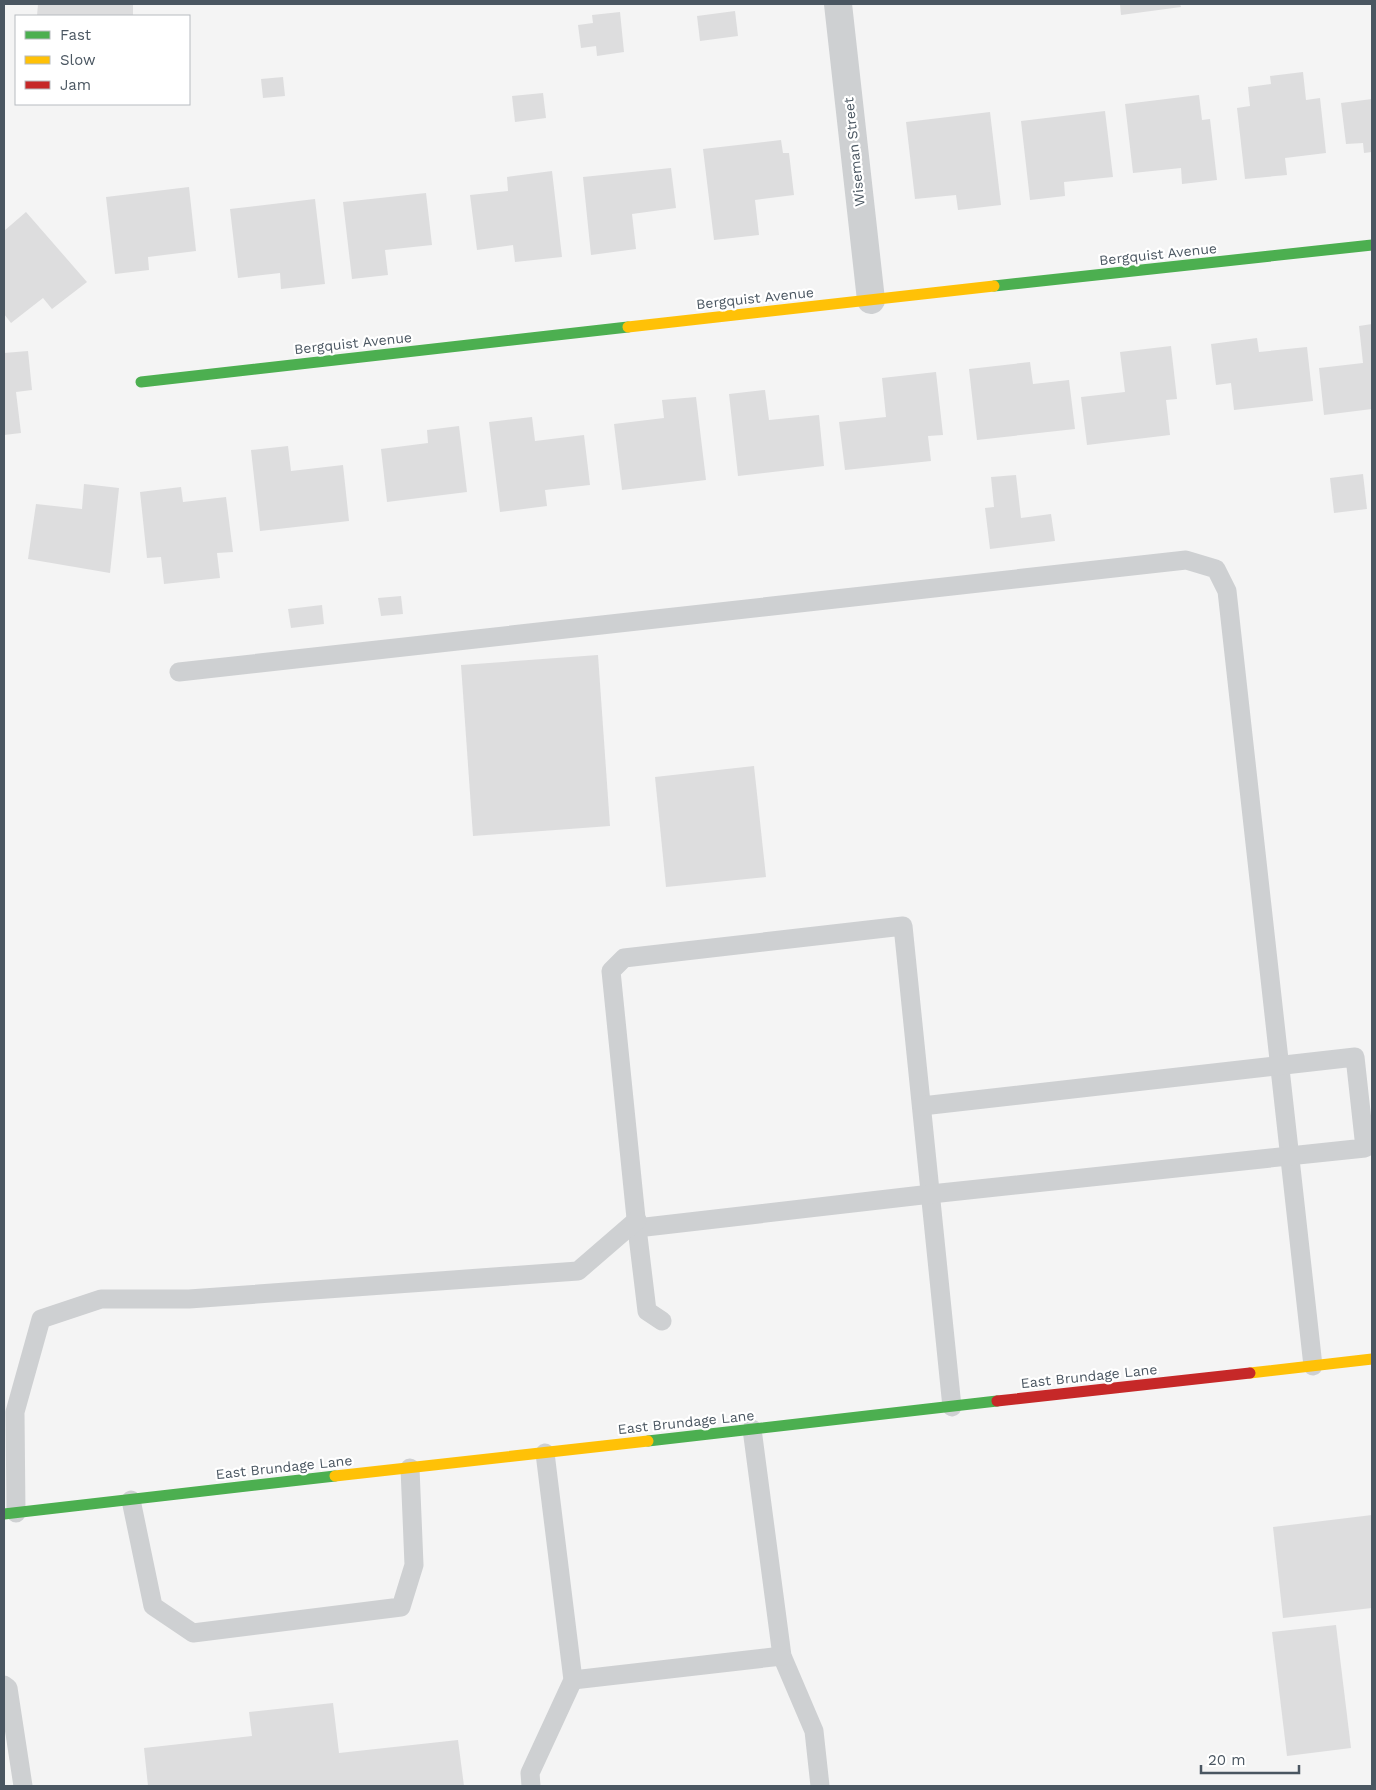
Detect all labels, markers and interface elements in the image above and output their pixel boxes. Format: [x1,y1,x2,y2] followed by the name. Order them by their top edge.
[15,15,190,105] legend
[60,26,92,44] text: Fast
[60,51,96,69] text: Slow
[60,76,91,94] text: Jam
[840,97,868,207] street label: Wiseman Street
[1098,240,1218,268] street label: Bergquist Avenue
[695,284,815,312] street label: Bergquist Avenue
[293,329,413,357] street label: Bergquist Avenue
[1020,1361,1158,1391] street label: East Brundage Lane
[617,1407,755,1437] street label: East Brundage Lane
[215,1452,353,1482] street label: East Brundage Lane
[1201,1742,1298,1774] scale bar
[1208,1751,1246,1769] text: 20 m

